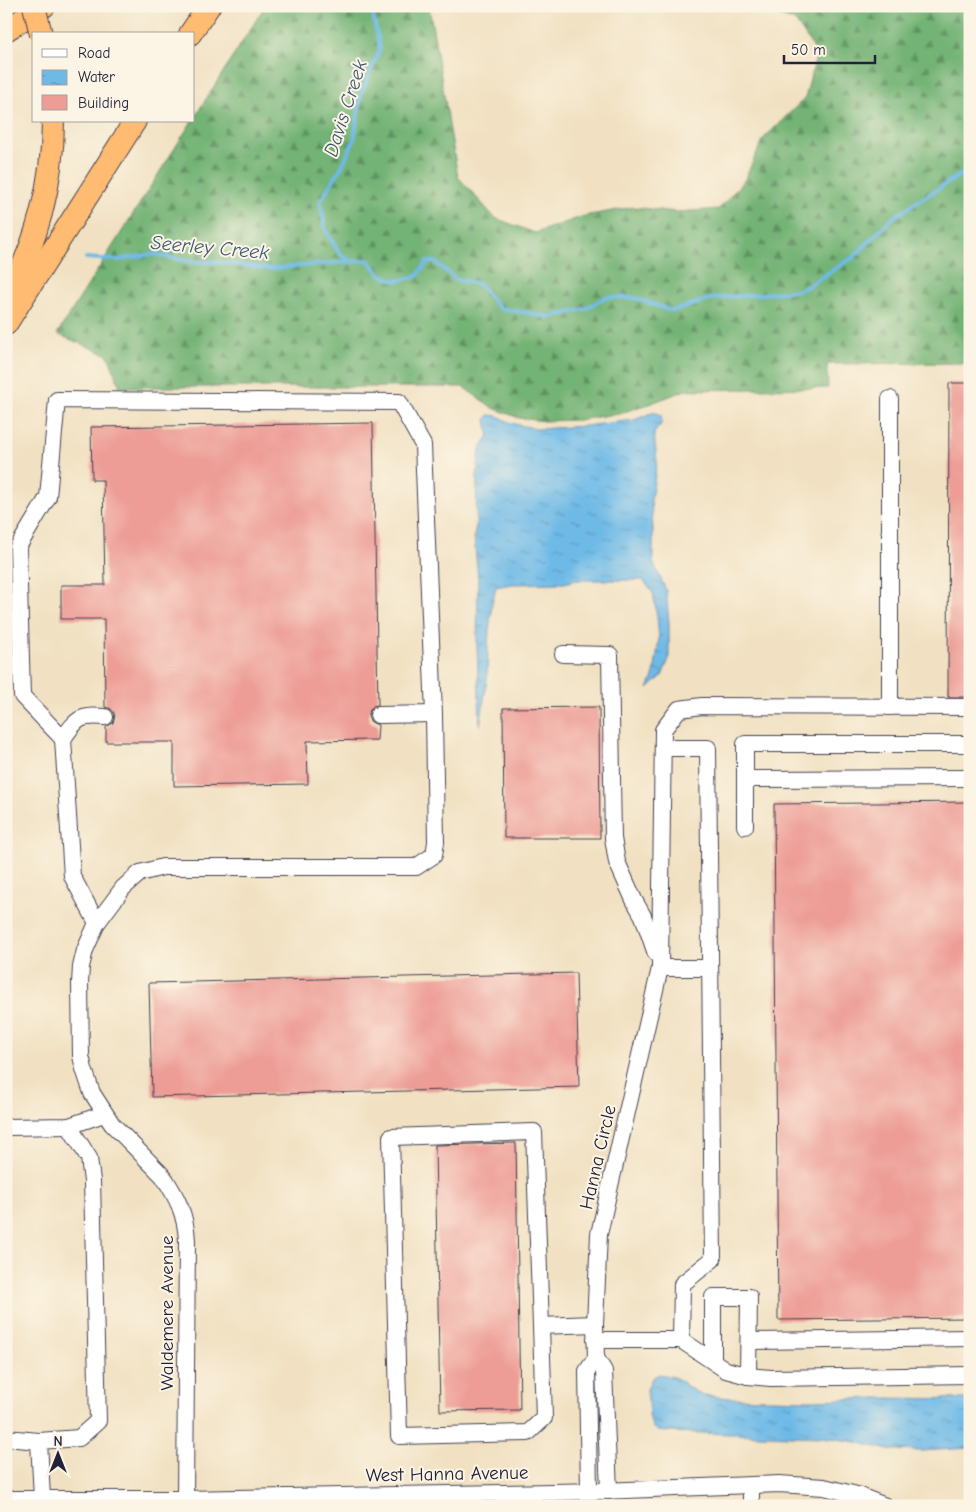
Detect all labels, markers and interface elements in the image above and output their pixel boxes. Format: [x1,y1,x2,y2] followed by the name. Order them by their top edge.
[32,32,195,122] legend
[784,32,875,64] scale bar
[791,41,826,59] text: 50 m
[78,44,110,62] text: Road
[319,57,372,159] water label: Davis Creek
[78,68,115,86] text: Water
[78,94,129,112] text: Building
[150,231,270,264] water label: Seerley Creek
[575,1103,621,1212] street label: Hanna Circle
[156,1236,178,1390] street label: Waldemere Avenue
[32,1430,82,1480] north arrow
[53,1433,63,1450] text: N
[365,1462,529,1486] street label: West Hanna Avenue

